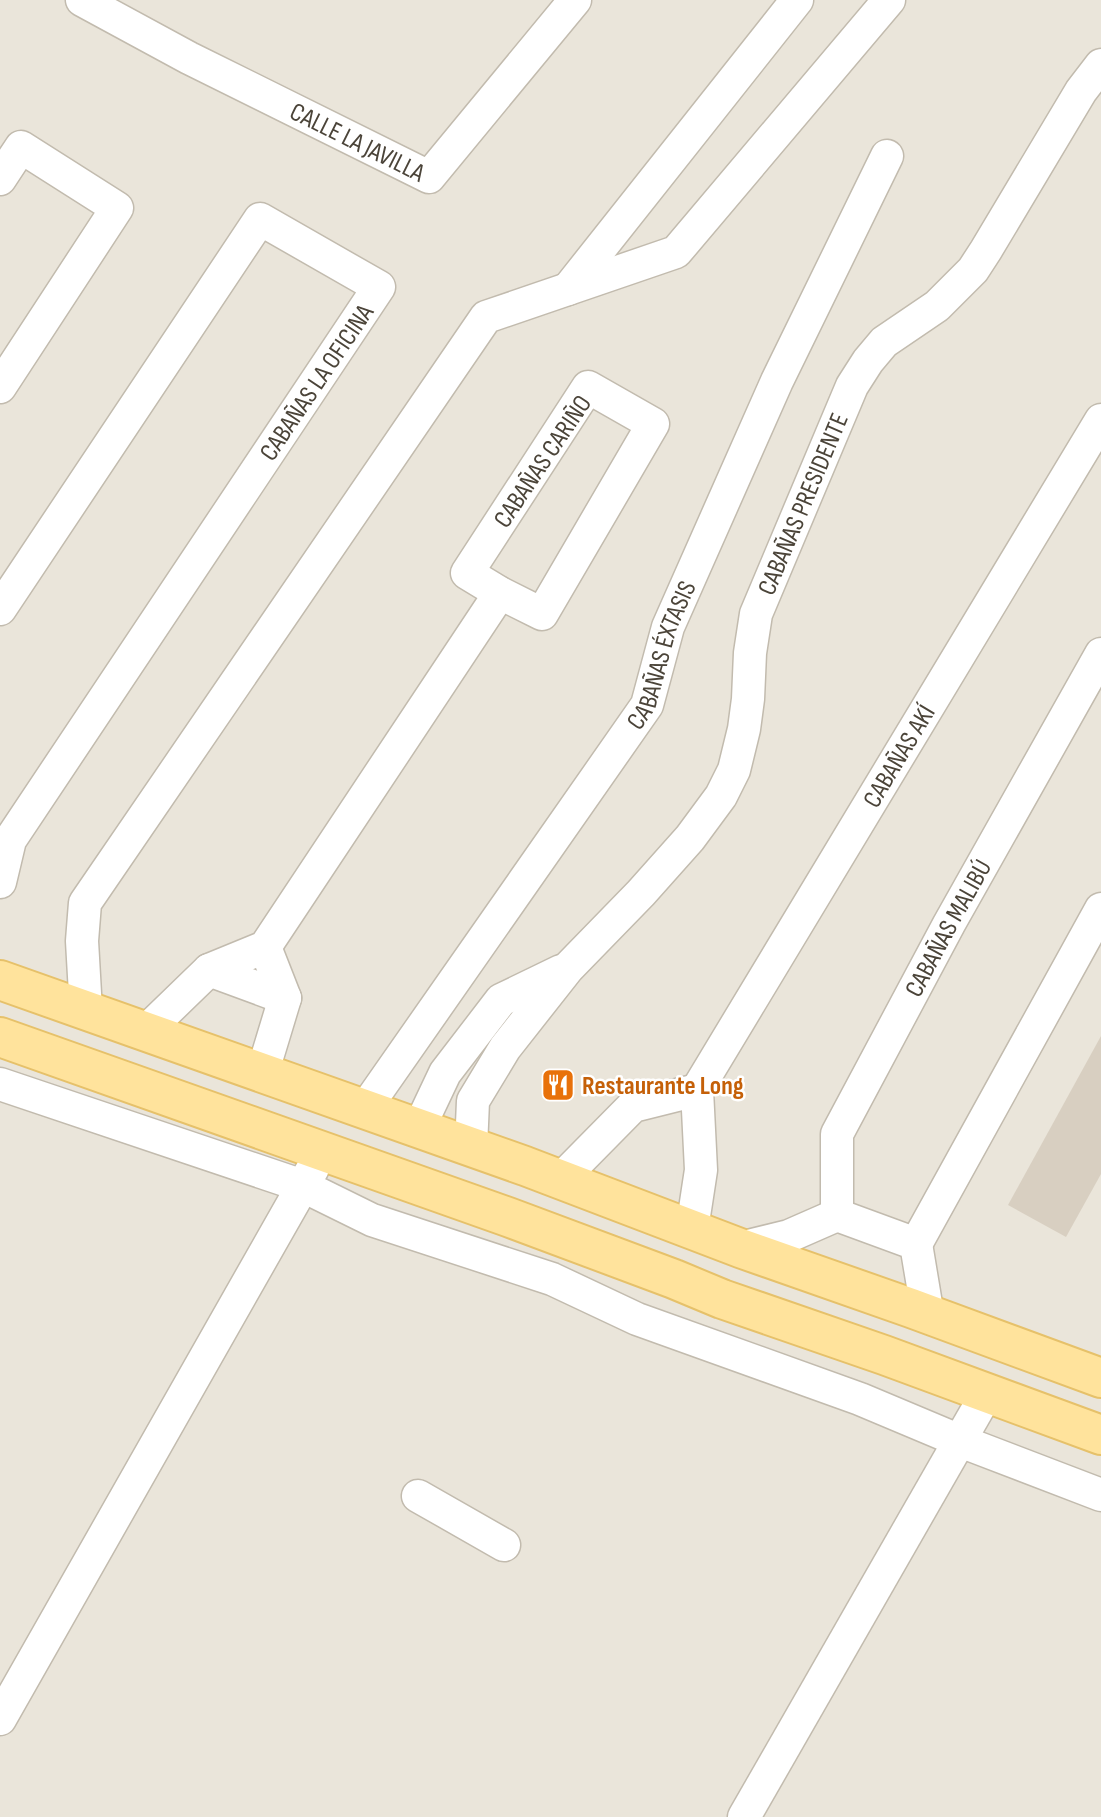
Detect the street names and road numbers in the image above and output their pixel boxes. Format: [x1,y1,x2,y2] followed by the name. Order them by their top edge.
[285,97,430,190] street label: CALLE LA JAVILLA
[254,298,381,467] street label: CABAÑAS LA OFICINA
[488,390,599,534] street label: CABAÑAS CARIÑO
[752,409,856,600] street label: CABAÑAS PRESIDENTE
[621,576,703,736] street label: CABAÑAS ÉXTASIS
[857,700,943,814] street label: CABAÑAS AKÍ
[899,854,999,1003] street label: CABAÑAS MALIBÚ

